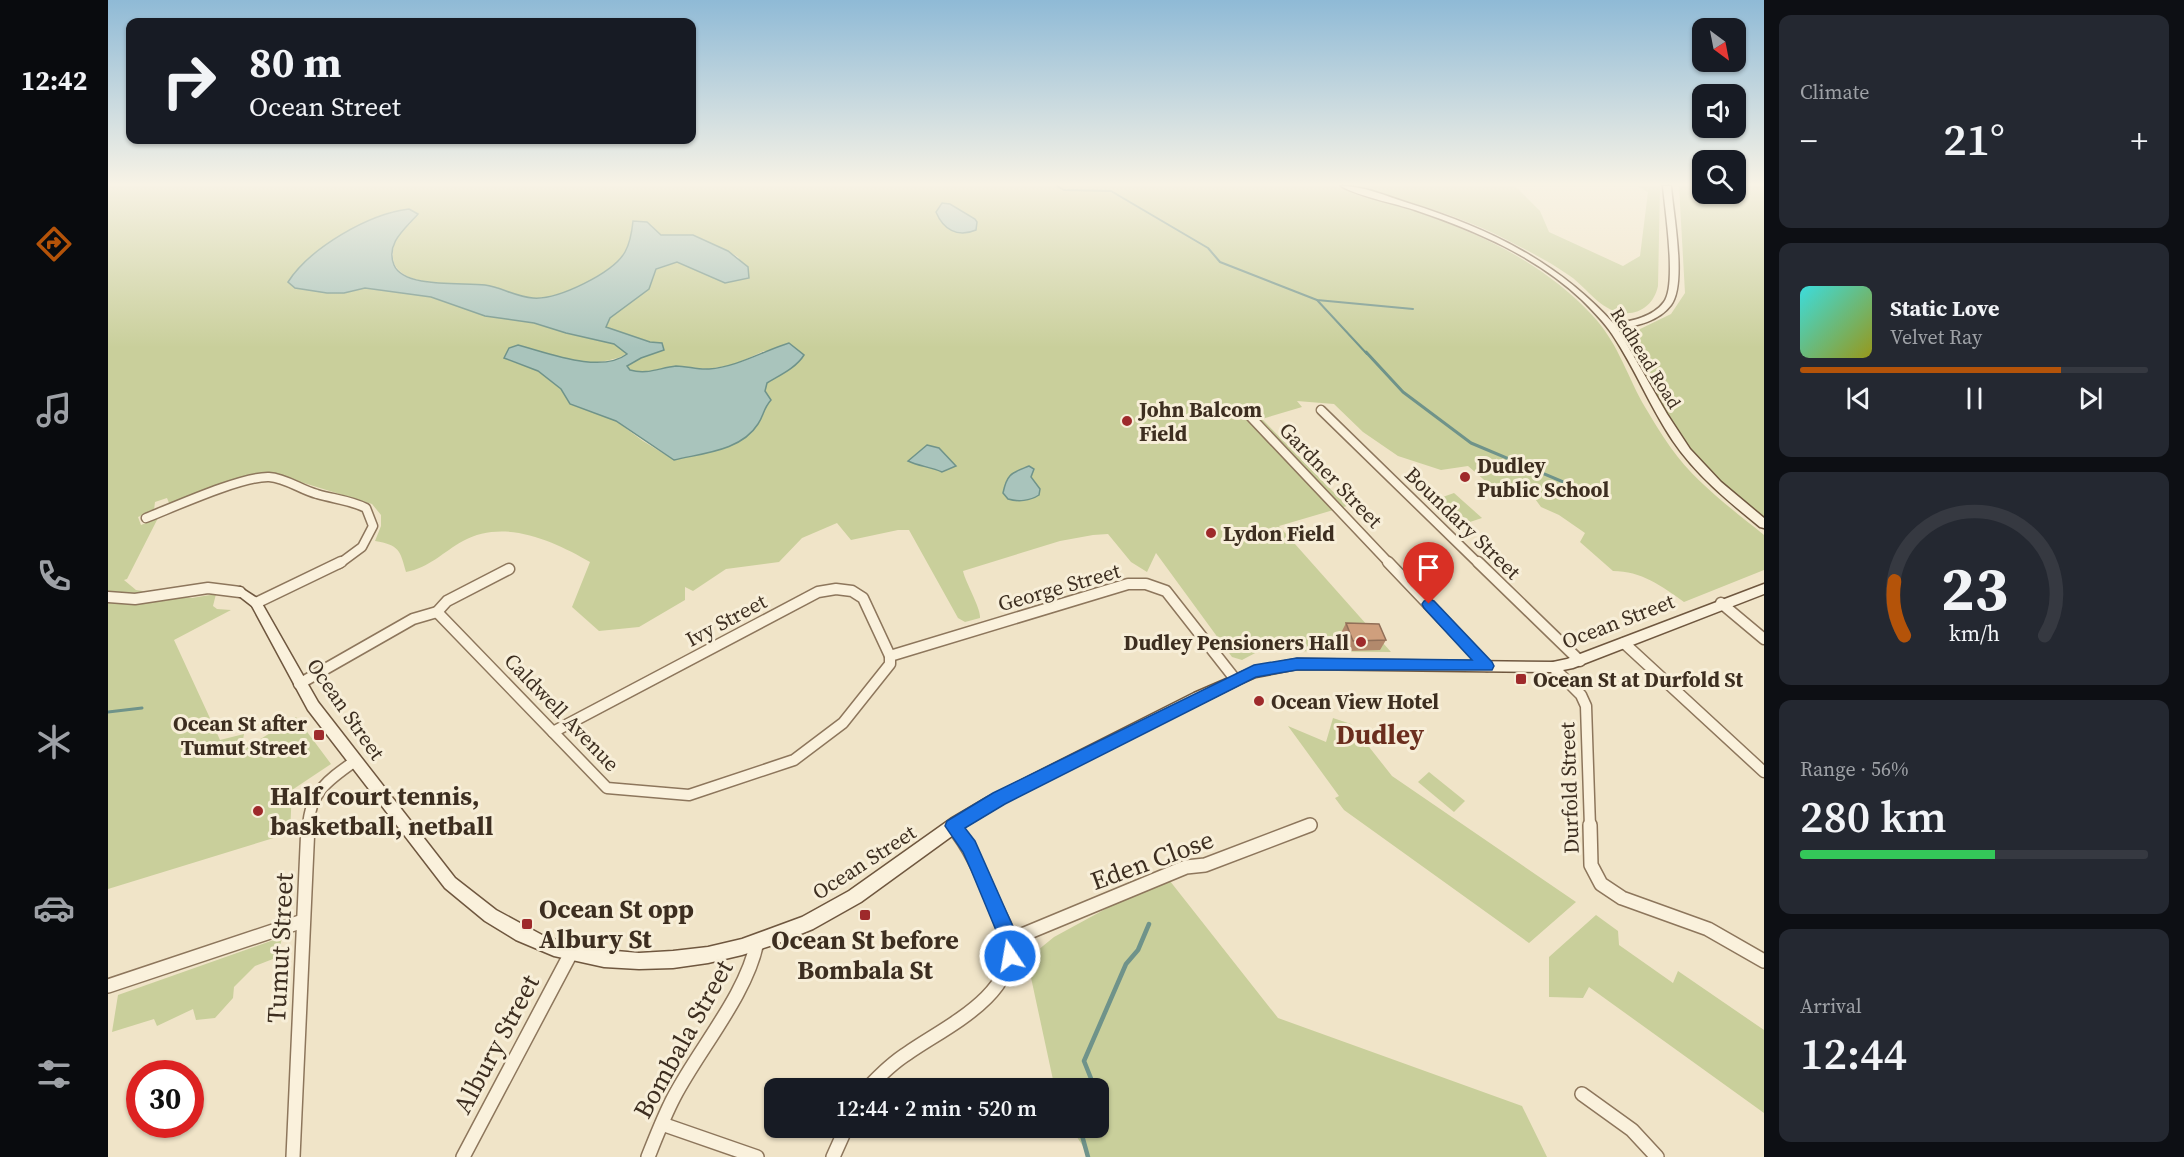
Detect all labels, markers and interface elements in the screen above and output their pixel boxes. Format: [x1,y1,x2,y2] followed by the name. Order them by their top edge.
[1692,18,1746,72] north arrow
[1692,18,1746,204] map controls
[249,33,342,91] text: 80 m
[150,42,228,120] icon: right
[21,62,87,99] text: 12:42
[1800,78,1869,106] text: Climate
[1692,84,1746,138] button: sound
[249,88,401,125] text: Ocean Street
[1943,108,2005,170] text: 21°
[1800,118,1818,163] text: −
[2131,118,2148,163] text: +
[1692,150,1746,204] button: search
[33,223,75,265] icon: directions
[1890,293,2000,323] text: Static Love
[1605,303,1687,413] street label: Redhead Road
[1890,323,1982,351] text: Velvet Ray
[1842,382,1875,415] icon: previous
[1958,382,1991,415] icon: pause
[2074,382,2107,415] icon: next
[33,389,75,431] icon: music
[1137,395,1262,448] place label: John Balcom Field
[1120,414,1134,428] marker: John Balcom Field
[1273,416,1389,534] street label: Gardner Street
[1477,451,1609,504] place label: Dudley Public School
[1399,460,1527,586] street label: Boundary Street
[1458,470,1472,484] marker: Dudley Public School
[1223,519,1335,548] place label: Lydon Field
[1204,526,1218,540] marker: Lydon Field
[1403,542,1454,604] pin
[1940,545,2008,631] text: 23
[1412,551,1445,584] icon: arrive
[33,555,75,597] icon: phone
[995,556,1124,618] street label: George Street
[1558,586,1678,656] street label: Ocean Street
[680,587,772,653] street label: Ivy Street
[1948,619,2000,648] text: km/h
[1124,628,1349,657] place label: Dudley Pensioners Hall
[1354,635,1368,649] marker: Dudley Pensioners Hall
[498,646,626,778] street label: Caldwell Avenue
[300,652,392,766] street label: Ocean Street
[1533,665,1744,694] place label: Ocean St at Durfold St
[1514,672,1528,686] marker: Ocean St at Durfold St
[1271,687,1439,716] place label: Ocean View Hotel
[1252,694,1266,708] marker: Ocean View Hotel
[173,709,307,762] place label: Ocean St after Tumut Street
[1336,716,1425,753] district label: Dudley
[33,721,75,763] icon: climate
[1552,721,1586,854] street label: Durfold Street
[312,728,326,742] marker: Ocean St after Tumut Street
[1800,755,1909,783] text: Range · 56%
[270,778,493,844] place label: Half court tennis, basketball, netball
[1800,785,1947,847] text: 280 km
[251,804,265,818] marker: Half court tennis, basketball, netball
[807,818,922,906] street label: Ocean Street
[1085,821,1219,899] street label: Eden Close
[258,871,302,1024] street label: Tumut Street
[33,887,75,929] icon: car
[539,891,694,957] place label: Ocean St opp Albury St
[858,908,872,922] marker: Ocean St before Bombala St
[520,917,534,931] marker: Ocean St opp Albury St
[771,922,959,988] place label: Ocean St before Bombala St
[978,924,1042,988] position arrow
[625,953,742,1125] street label: Bombala Street
[444,968,548,1120] street label: Albury Street
[1800,992,1862,1020] text: Arrival
[1800,1022,1907,1084] text: 12:44
[33,1053,75,1095] icon: filters
[126,1060,204,1138] speed limit sign: 30
[836,1093,1037,1123] text: 12:44 · 2 min · 520 m

